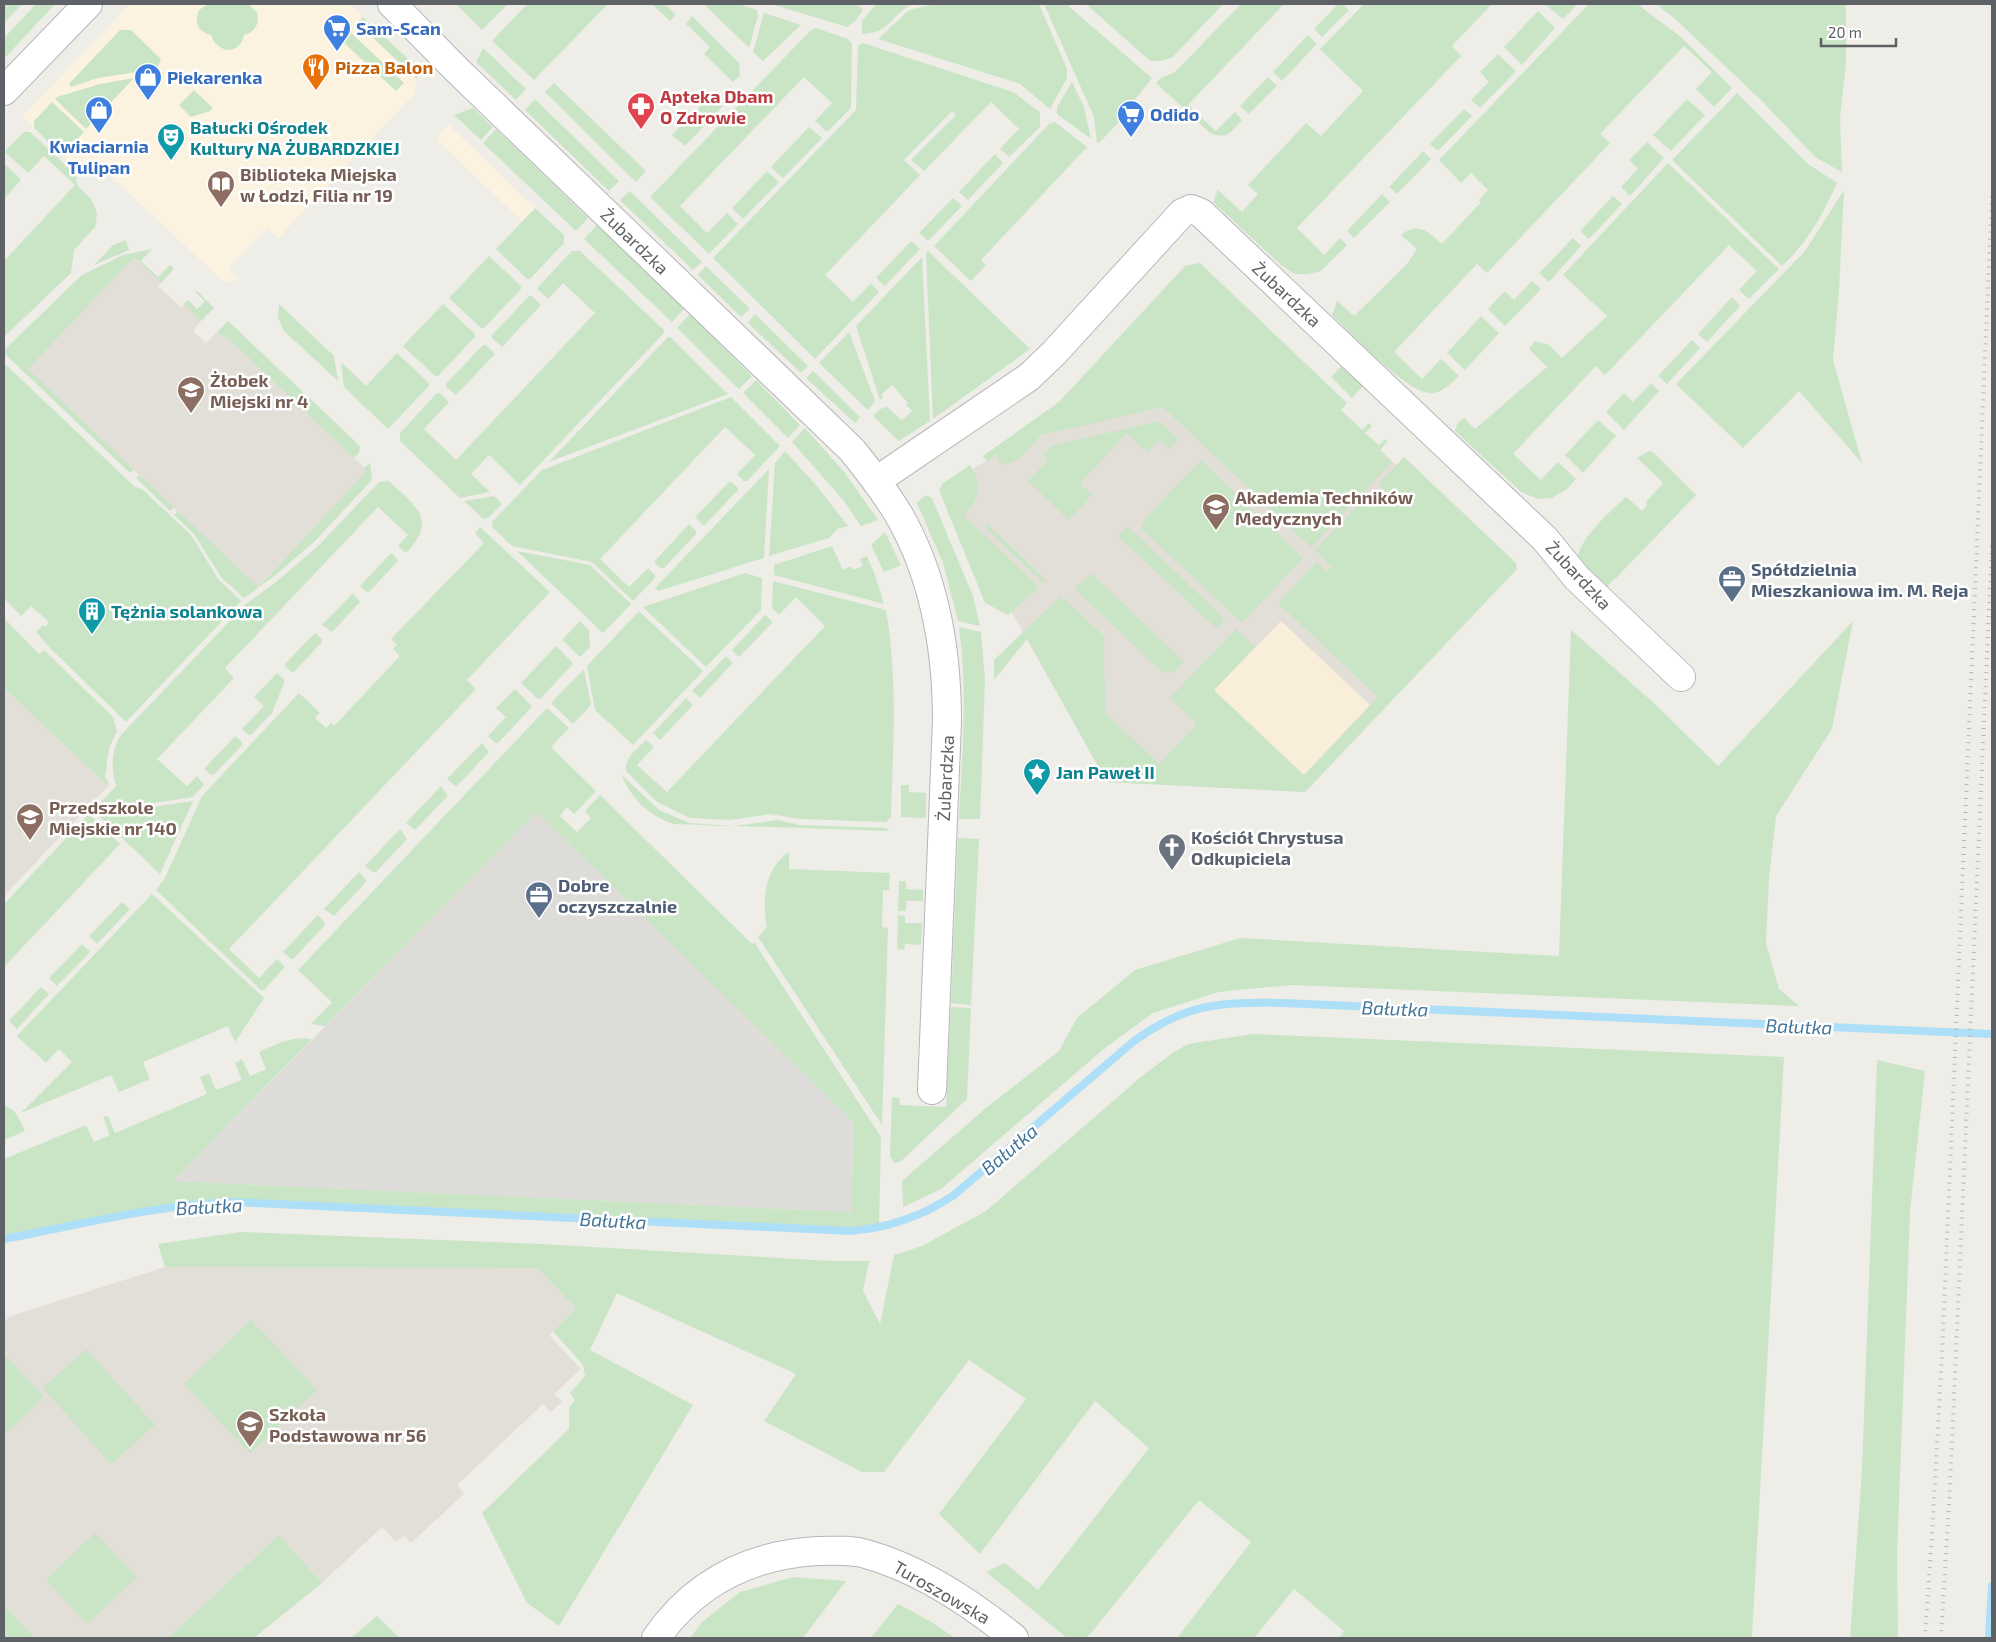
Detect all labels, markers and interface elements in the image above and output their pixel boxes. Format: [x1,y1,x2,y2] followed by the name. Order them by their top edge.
[322,13,352,52] supermarket icon: Sam-Scan
[1821,15,1896,47] scale bar
[356,17,441,39] place label: Sam-Scan
[1828,23,1862,41] text: 20 m
[301,52,331,91] restaurant icon: Pizza Balon
[335,56,433,78] place label: Pizza Balon
[133,62,163,101] shop icon: Piekarenka
[167,66,262,88] place label: Piekarenka
[660,85,773,128] place label: Apteka Dbam O Zdrowie
[626,91,656,130] pharmacy icon: Apteka Dbam O Zdrowie
[84,95,114,134] shop icon: Kwiaciarnia Tulipan
[1116,99,1146,138] supermarket icon: Odido
[1150,103,1199,125] place label: Odido
[190,116,400,159] place label: Bałucki Ośrodek Kultury NA ŻUBARDZKIEJ
[156,122,186,161] theatre icon: Bałucki Ośrodek Kultury NA ŻUBARDZKIEJ
[49,135,149,178] place label: Kwiaciarnia Tulipan
[240,163,397,206] place label: Biblioteka Miejska w Łodzi, Filia nr 19
[206,169,236,208] library icon: Biblioteka Miejska w Łodzi, Filia nr 19
[596,203,674,279] street label: Żubardzka
[1248,257,1326,331] street label: Żubardzka
[210,369,309,412] place label: Żłobek Miejski nr 4
[176,375,206,414] school or university icon: Żłobek Miejski nr 4
[1235,486,1414,529] place label: Akademia Techników Medycznych
[1201,492,1231,531] school or university icon: Akademia Techników Medycznych
[1542,536,1616,614] street label: Żubardzka
[1751,558,1968,601] place label: Spółdzielnia Mieszkaniowa im. M. Reja
[1717,564,1747,603] office icon: Spółdzielnia Mieszkaniowa im. M. Reja
[77,596,107,635] building icon: Tężnia solankowa
[111,600,262,622] place label: Tężnia solankowa
[932,734,958,822] street label: Żubardzka
[1022,757,1052,796] place icon: Jan Paweł II
[1056,761,1155,783] place label: Jan Paweł II
[49,796,177,839] place label: Przedszkole Miejskie nr 140
[15,802,45,841] school or university icon: Przedszkole Miejskie nr 140
[1191,826,1344,869] place label: Kościół Chrystusa Odkupiciela
[1157,832,1187,871] church icon: Kościół Chrystusa Odkupiciela
[558,874,677,917] place label: Dobre oczyszczalnie
[524,880,554,919] office icon: Dobre oczyszczalnie
[1361,995,1429,1021] water label: Bałutka
[1765,1013,1833,1039] water label: Bałutka
[976,1119,1042,1179] water label: Bałutka
[175,1193,243,1219] water label: Bałutka
[579,1207,647,1233] water label: Bałutka
[269,1403,426,1446] place label: Szkoła Podstawowa nr 56
[235,1409,265,1448] school or university icon: Szkoła Podstawowa nr 56
[890,1556,994,1628] street label: Turoszowska

